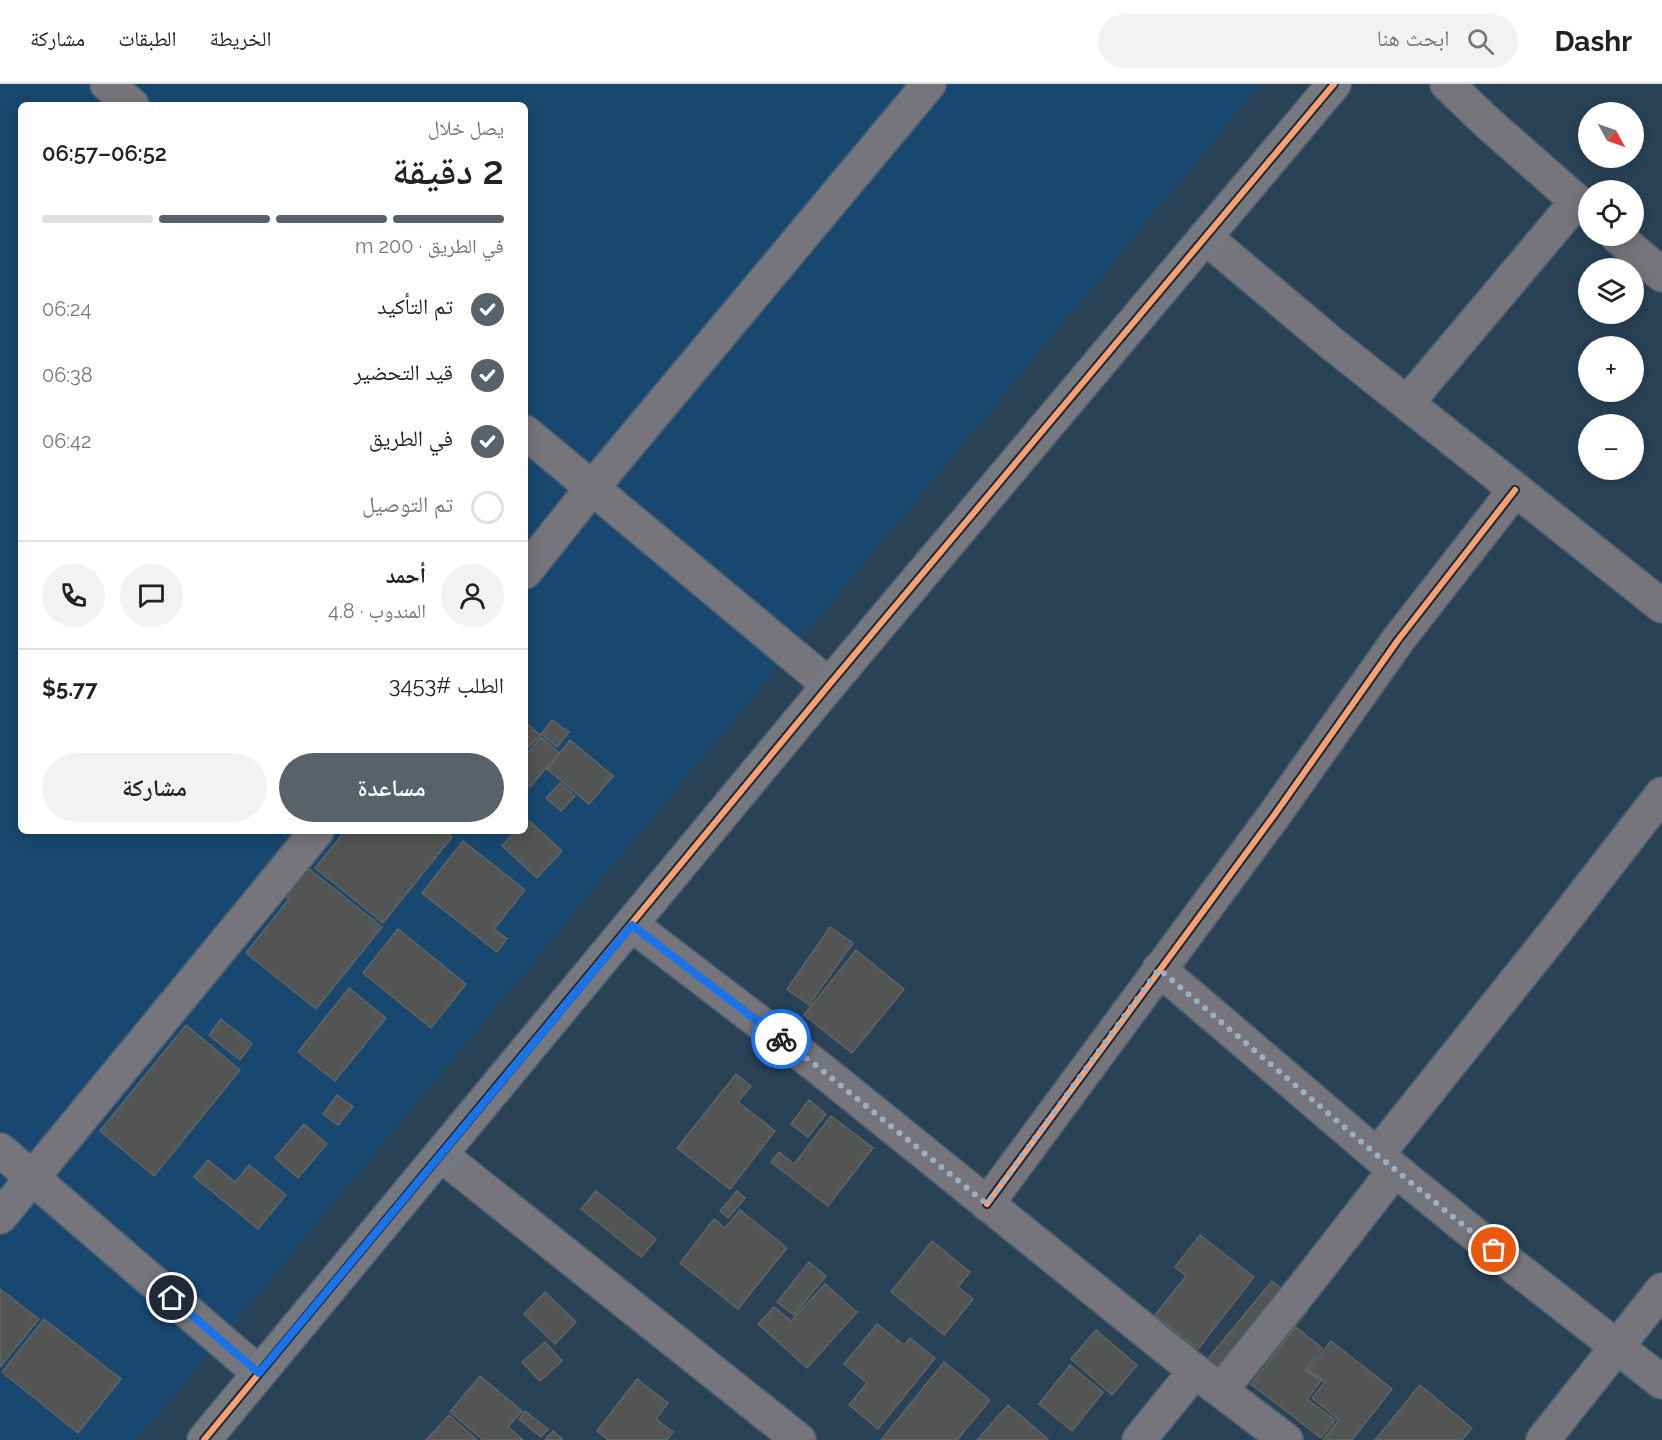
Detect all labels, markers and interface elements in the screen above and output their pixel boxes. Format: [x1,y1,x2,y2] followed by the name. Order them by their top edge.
[1098,14,1518,68] search box
[1377,25,1449,51] text: ابحث هنا
[1464,25,1497,58] icon: search
[1554,25,1632,58] text: Dashr
[30,26,85,51] text: مشاركة
[118,26,177,51] text: الطبقات
[210,26,271,51] text: الخريطة
[1578,102,1644,168] north arrow
[1578,102,1644,480] map controls
[428,116,504,140] text: يصل خلال
[42,140,167,166] text: 06:52–06:57
[392,147,504,193] text: 2 دقيقة
[1578,180,1644,246] button: locate
[355,234,504,258] text: في الطريق · 200 m
[1578,258,1644,324] button: layers
[377,293,453,319] text: تم التأكيد
[471,293,504,326] icon: check
[42,297,91,321] text: 06:24
[1578,336,1644,402] button: +
[353,359,453,385] text: قيد التحضير
[471,359,504,392] icon: check
[42,363,93,387] text: 06:38
[1578,414,1644,480] button: −
[369,425,453,451] text: في الطريق
[471,425,504,458] icon: check
[42,429,91,453] text: 06:42
[362,491,453,517] text: تم التوصيل
[386,562,426,588] text: أحمد
[42,564,105,627] button: phone
[120,564,183,627] button: chat
[441,564,504,627] button: person
[328,599,426,623] text: المندوب · 4.8
[389,672,504,698] text: الطلب #3453
[42,675,97,701] text: $5.77
[42,753,267,822] button: مشاركة
[279,753,504,822] button: مساعدة
[751,1009,811,1069] courier
[765,1023,798,1056] icon: bike
[1468,1224,1519,1275] pin
[1477,1233,1510,1266] icon: bag
[146,1272,197,1323] pin
[155,1281,188,1314] icon: home

